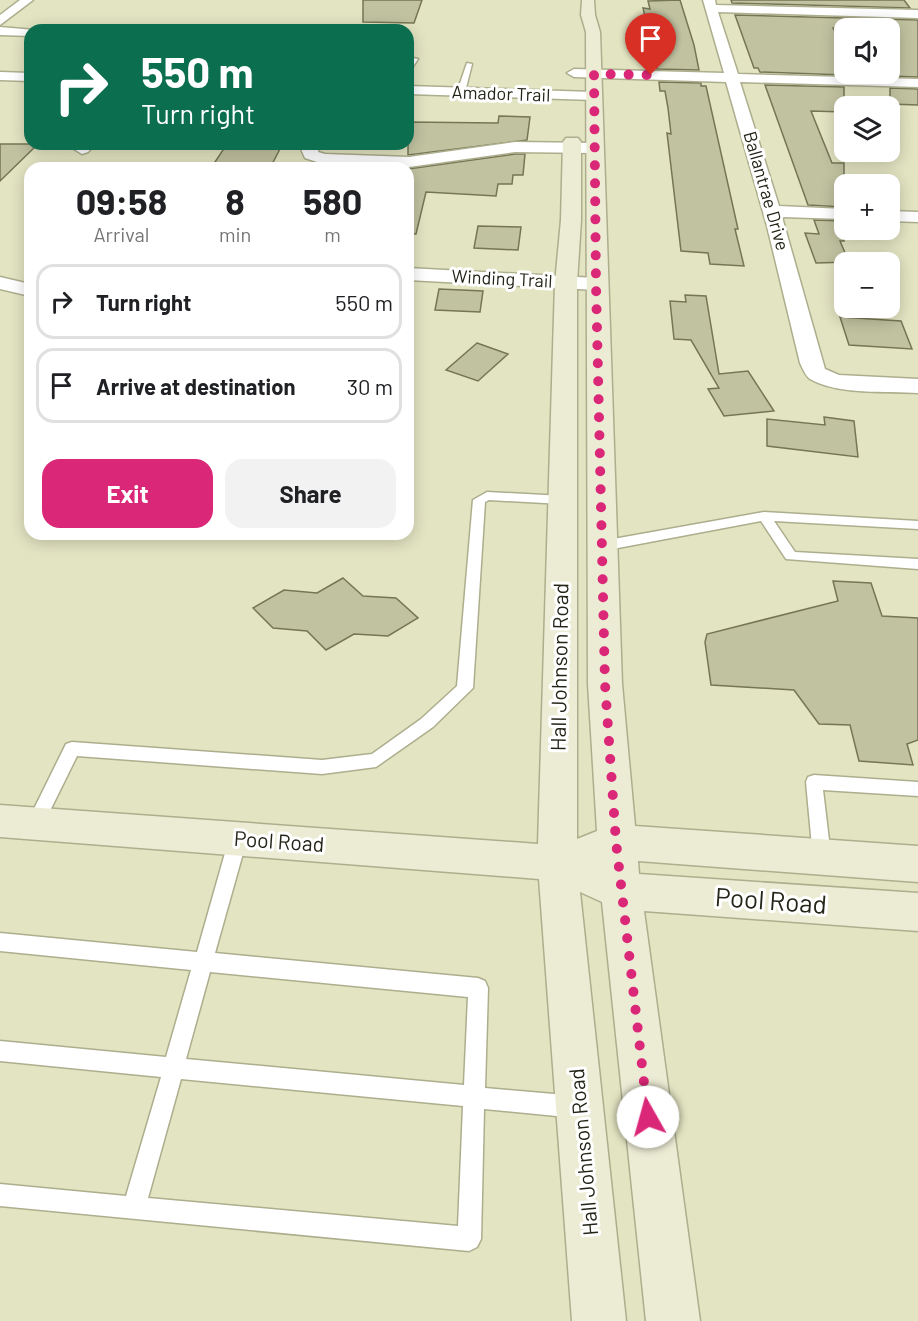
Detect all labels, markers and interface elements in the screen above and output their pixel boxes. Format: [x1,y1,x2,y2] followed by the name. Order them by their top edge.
[625,13,676,75] pin
[834,18,900,318] map controls
[834,18,900,84] button: sound
[634,22,667,55] icon: arrive
[141,46,254,96] text: 550 m
[42,48,120,126] icon: right
[451,80,551,106] street label: Amador Trail
[834,96,900,162] button: layers
[141,97,255,129] text: Turn right
[739,129,795,253] street label: Ballantrae Drive
[834,174,900,240] button: +
[76,179,167,222] text: 09:58
[225,179,245,222] text: 8
[303,179,362,222] text: 580
[93,222,149,246] text: Arrival
[219,222,251,246] text: min
[324,222,341,246] text: m
[834,252,900,318] button: −
[451,264,553,292] street label: Winding Trail
[45,285,78,318] icon: right
[96,289,191,315] text: Turn right
[335,289,393,315] text: 550 m
[45,369,78,402] icon: arrive
[96,373,295,399] text: Arrive at destination
[347,373,393,399] text: 30 m
[42,459,213,528] button: Exit
[225,459,396,528] button: Share
[545,583,572,751] street label: Hall Johnson Road
[233,825,325,856] street label: Pool Road
[714,880,828,919] street label: Pool Road
[563,1067,602,1237] street label: Hall Johnson Road
[616,1085,680,1149] position arrow

